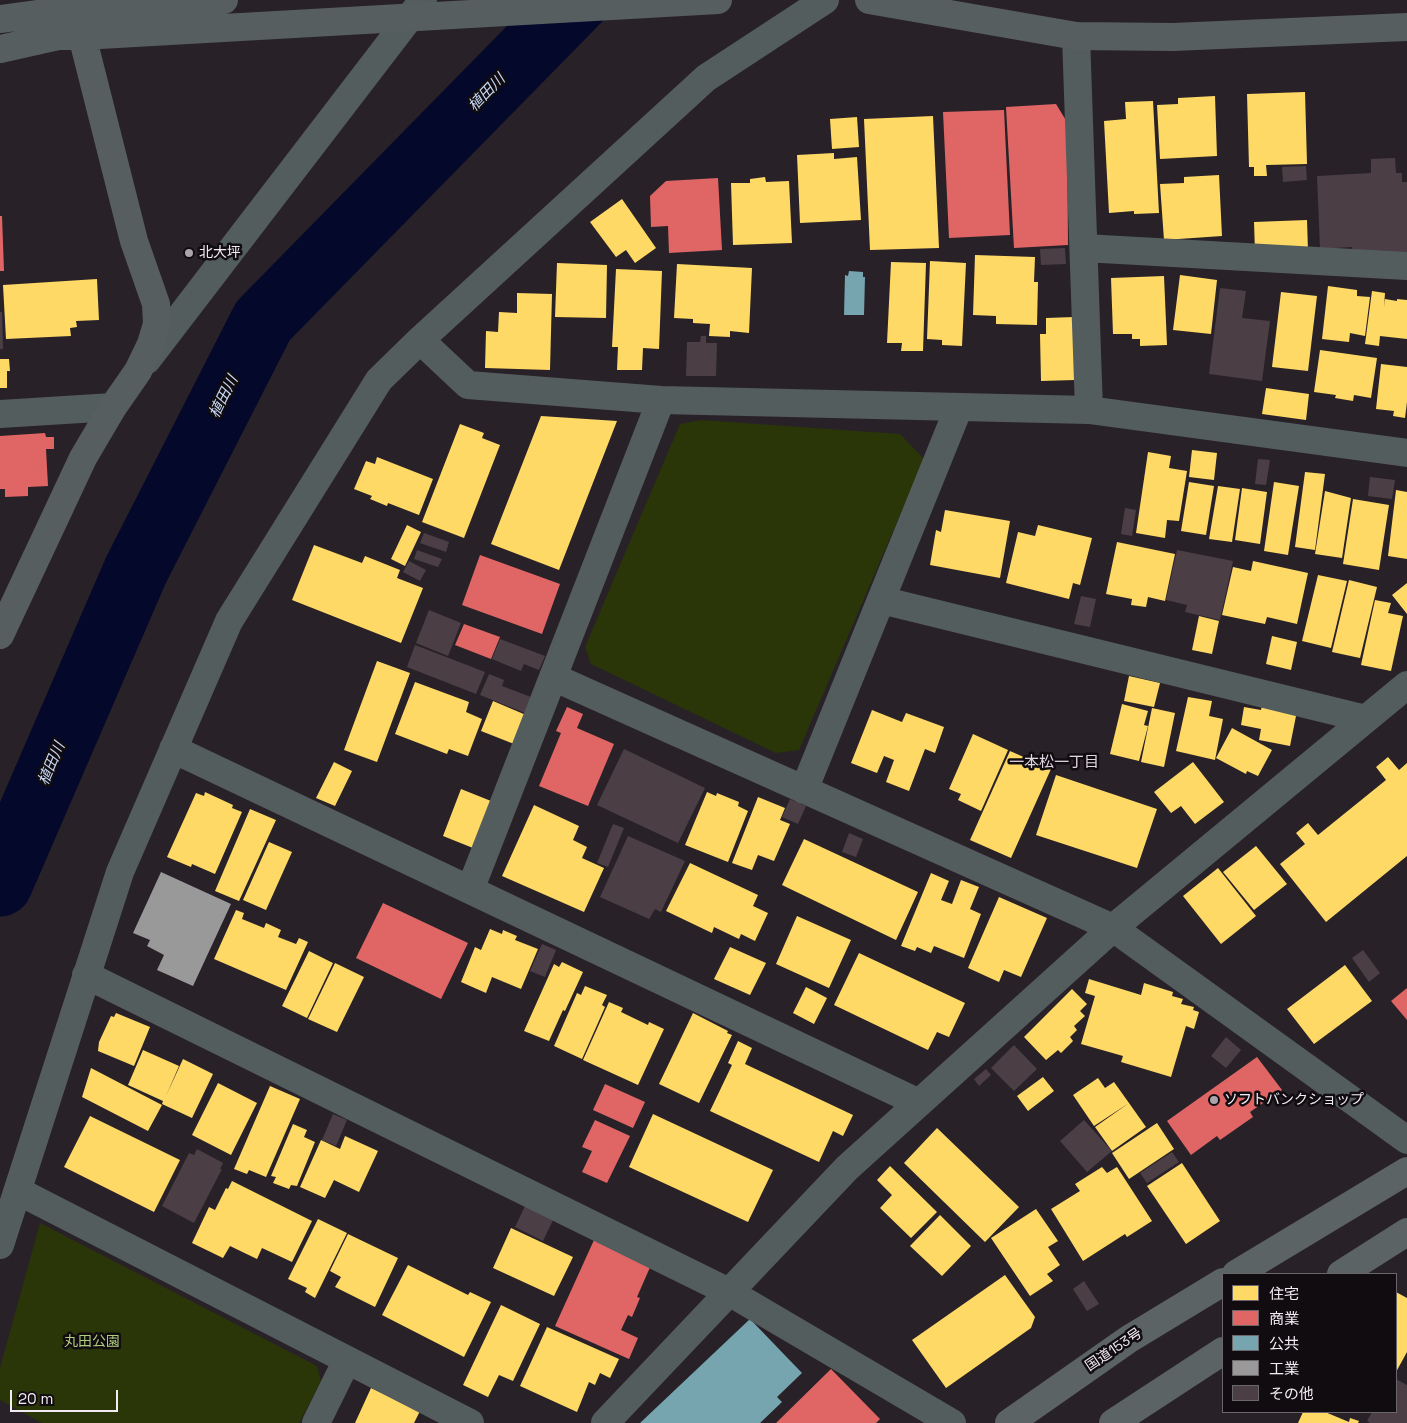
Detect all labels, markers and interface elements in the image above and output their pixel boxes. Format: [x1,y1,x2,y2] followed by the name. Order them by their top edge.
[465,71,509,115] water label: 植田川
[199,245,241,261] place label: 北大坪
[183,247,195,259] marker: 北大坪
[206,373,242,421] water label: 植田川
[35,740,69,788] water label: 植田川
[1009,754,1099,772] district label: 一本松一丁目
[1224,1092,1364,1108] place label: ソフトバンクショップ
[1208,1094,1220,1106] marker: ソフトバンクショップ
[1222,1273,1397,1413] legend
[1269,1284,1299,1303] text: 住宅
[1269,1309,1299,1328] text: 商業
[1082,1325,1146,1375] street label: 国道153号
[64,1334,120,1350] park label: 丸田公園
[1269,1334,1299,1353] text: 公共
[1269,1359,1299,1378] text: 工業
[12,1380,120,1412] scale bar
[1269,1384,1314,1403] text: その他
[18,1389,53,1408] text: 20 m

